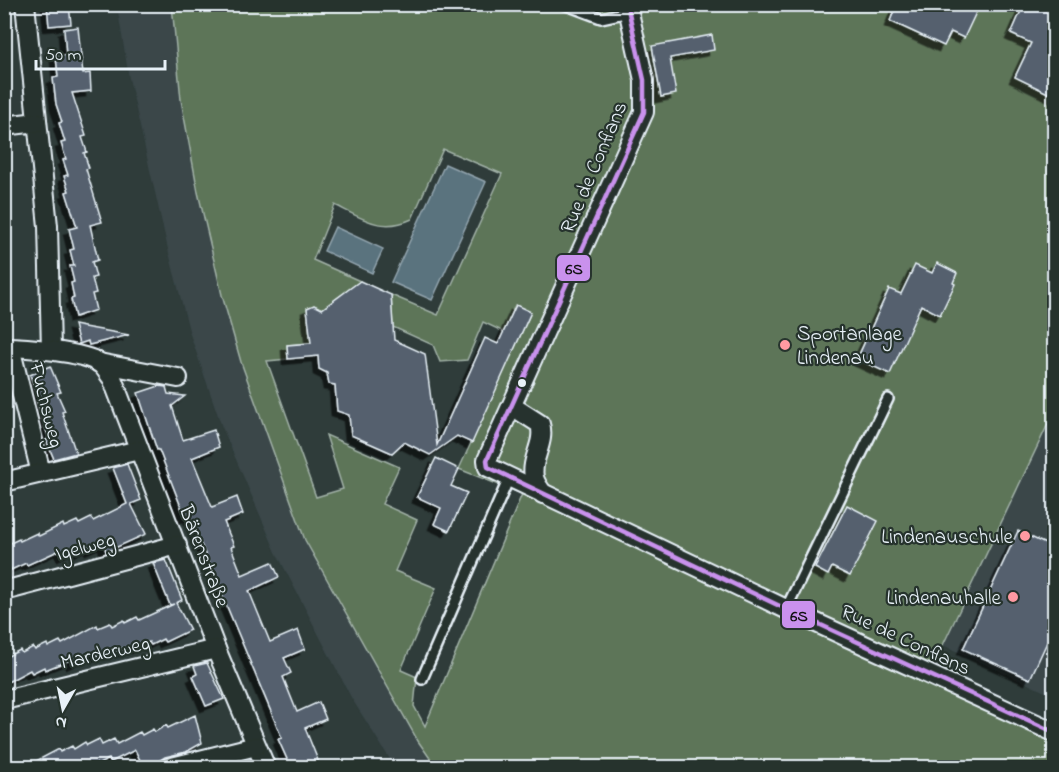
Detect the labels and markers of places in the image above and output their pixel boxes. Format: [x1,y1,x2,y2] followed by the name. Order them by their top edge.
[797,320,902,374] place label: Sportanlage Lindenau
[778,338,792,352] marker: Sportanlage Lindenau
[516,377,528,389] unlabelled marker
[881,523,1014,553] place label: Lindenauschule
[1018,529,1032,543] marker: Lindenauschule
[886,584,1002,614] place label: Lindenauhalle
[1006,590,1020,604] marker: Lindenauhalle

